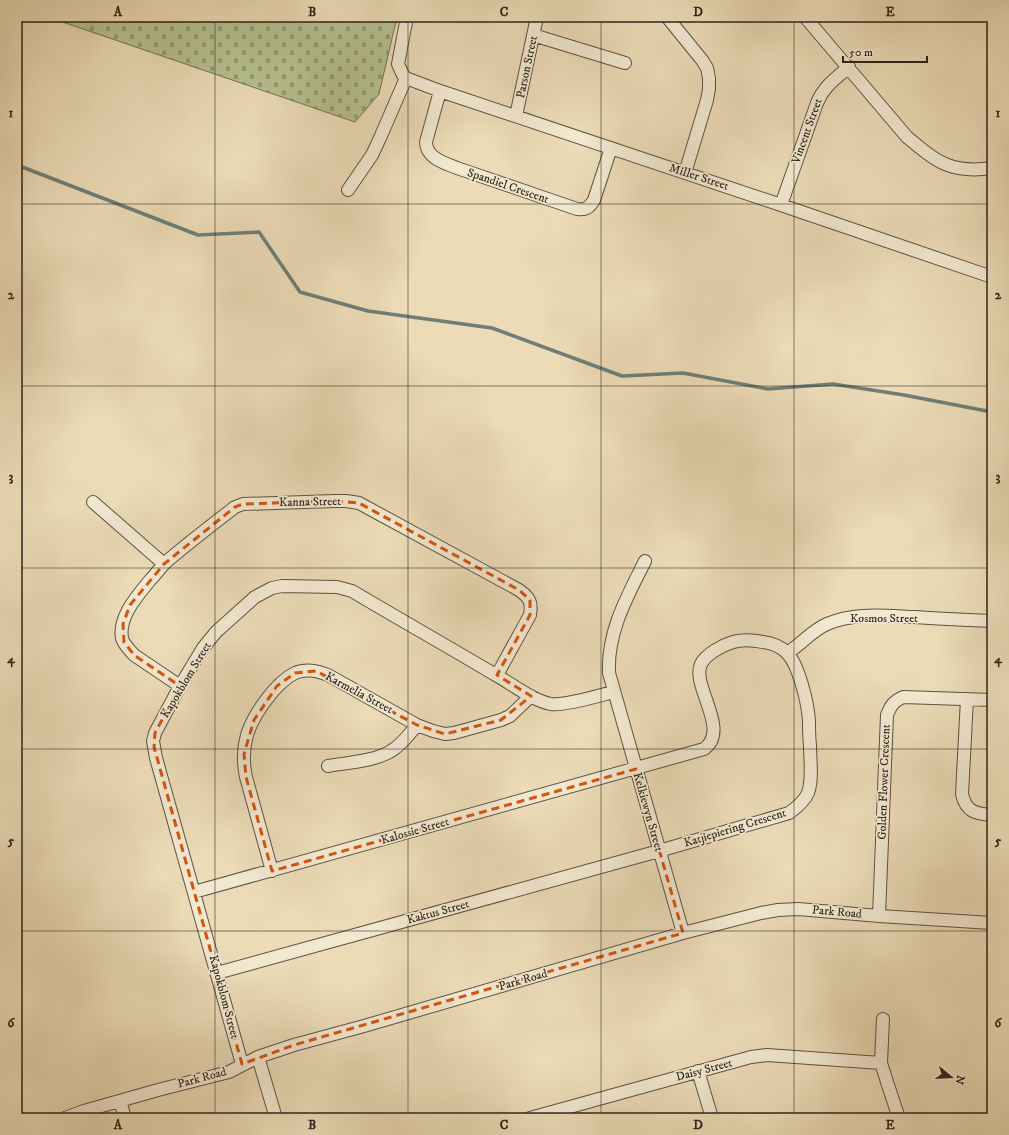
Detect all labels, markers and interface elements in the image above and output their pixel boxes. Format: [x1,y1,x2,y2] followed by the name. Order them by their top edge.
[113,4,123,20] text: A
[308,4,316,20] text: B
[500,4,509,20] text: C
[693,4,703,20] text: D
[885,4,895,20] text: E
[513,34,541,100] street label: Parson Street
[843,38,927,64] scale bar
[849,45,873,60] text: 50 m
[788,96,826,166] street label: Vincent Street
[9,105,14,121] text: 1
[996,105,1001,121] text: 1
[667,160,731,194] street label: Miller Street
[465,165,551,207] street label: Spandiel Crescent
[8,287,15,303] text: 2
[995,287,1002,303] text: 2
[9,469,14,485] text: 3
[996,469,1001,485] text: 3
[279,494,341,510] street label: Kanna Street
[850,611,918,626] street label: Kosmos Street
[157,639,215,721] street label: Kapokblom Street
[6,651,15,668] text: 4
[993,651,1002,668] text: 4
[322,669,396,717] street label: Karmelia Street
[874,724,894,840] street label: Golden Flower Crescent
[630,771,666,853] street label: Kelkiewyn Street
[682,805,788,851] street label: Katjiepiering Crescent
[379,814,451,848] street label: Kalossie Street
[7,833,15,849] text: 5
[994,833,1002,849] text: 5
[405,896,471,928] street label: Kaktus Street
[812,902,862,922] street label: Park Road
[206,953,242,1041] street label: Kapokblom Street
[497,966,549,994] street label: Park Road
[8,1015,16,1031] text: 6
[995,1015,1003,1031] text: 6
[674,1055,734,1085] street label: Daisy Street
[931,1057,971,1097] north arrow
[176,1064,228,1092] street label: Park Road
[952,1073,968,1086] text: N
[113,1117,123,1133] text: A
[308,1117,316,1133] text: B
[500,1117,509,1133] text: C
[693,1117,703,1133] text: D
[885,1117,895,1133] text: E

